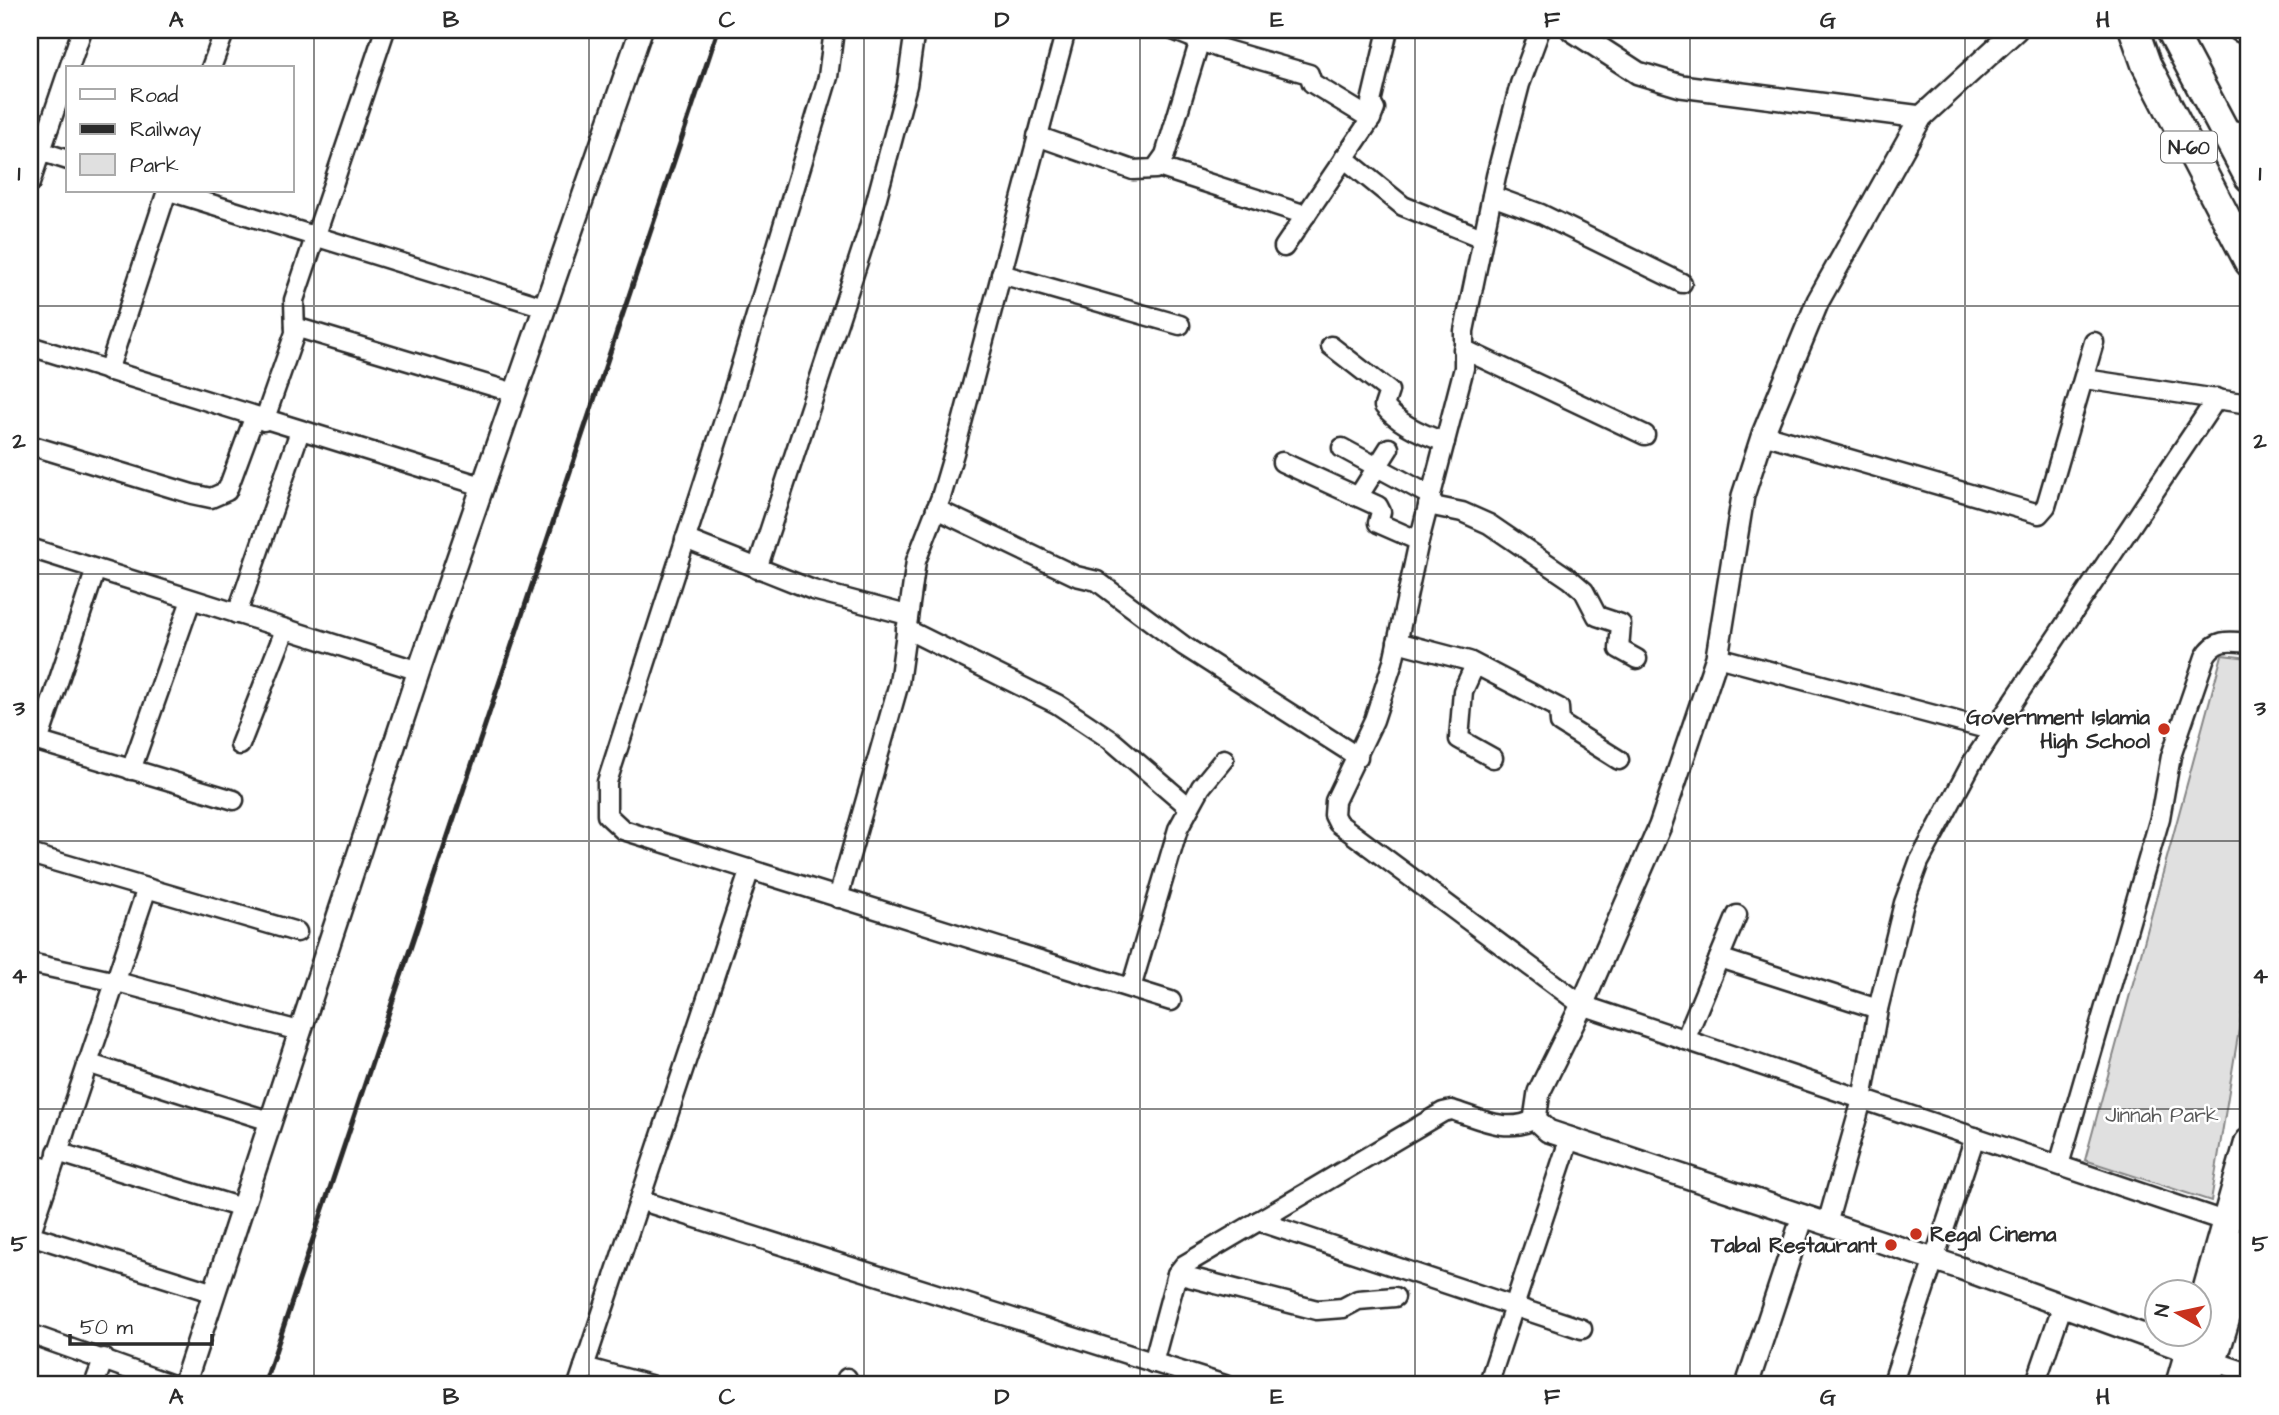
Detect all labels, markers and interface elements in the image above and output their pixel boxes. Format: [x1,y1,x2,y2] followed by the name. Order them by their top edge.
[169,4,184,36] text: A
[443,4,460,36] text: B
[719,4,736,36] text: C
[995,4,1010,36] text: D
[1270,4,1284,36] text: E
[1544,4,1561,36] text: F
[1820,4,1836,36] text: G
[2096,4,2110,36] text: H
[66,66,294,192] legend
[130,81,178,110] text: Road
[130,115,202,146] text: Railway
[2161,132,2217,162] road number: N-60
[130,151,179,180] text: Park
[18,157,21,189] text: 1
[2259,157,2262,189] text: 1
[11,425,26,457] text: 2
[2252,425,2267,457] text: 2
[12,692,25,724] text: 3
[2253,692,2266,724] text: 3
[1966,703,2151,758] place label: Government Islamia High School
[2156,721,2172,737] marker: Government Islamia High School
[11,960,27,992] text: 4
[2252,960,2268,992] text: 4
[2105,1101,2219,1130] park label: Jinnah Park
[1930,1220,2057,1251] place label: Regal Cinema
[1908,1226,1924,1242] marker: Regal Cinema
[11,1228,28,1260] text: 5
[2252,1228,2269,1260] text: 5
[1710,1231,1878,1260] place label: Tabal Restaurant
[1883,1237,1899,1253] marker: Tabal Restaurant
[2142,1278,2212,1348] north arrow
[2148,1302,2177,1319] text: N
[70,1303,212,1347] scale bar
[80,1313,134,1342] text: 50 m
[169,1381,184,1413] text: A
[443,1381,460,1413] text: B
[719,1381,736,1413] text: C
[995,1381,1010,1413] text: D
[1270,1381,1284,1413] text: E
[1544,1381,1561,1413] text: F
[1820,1381,1836,1413] text: G
[2096,1381,2110,1413] text: H

